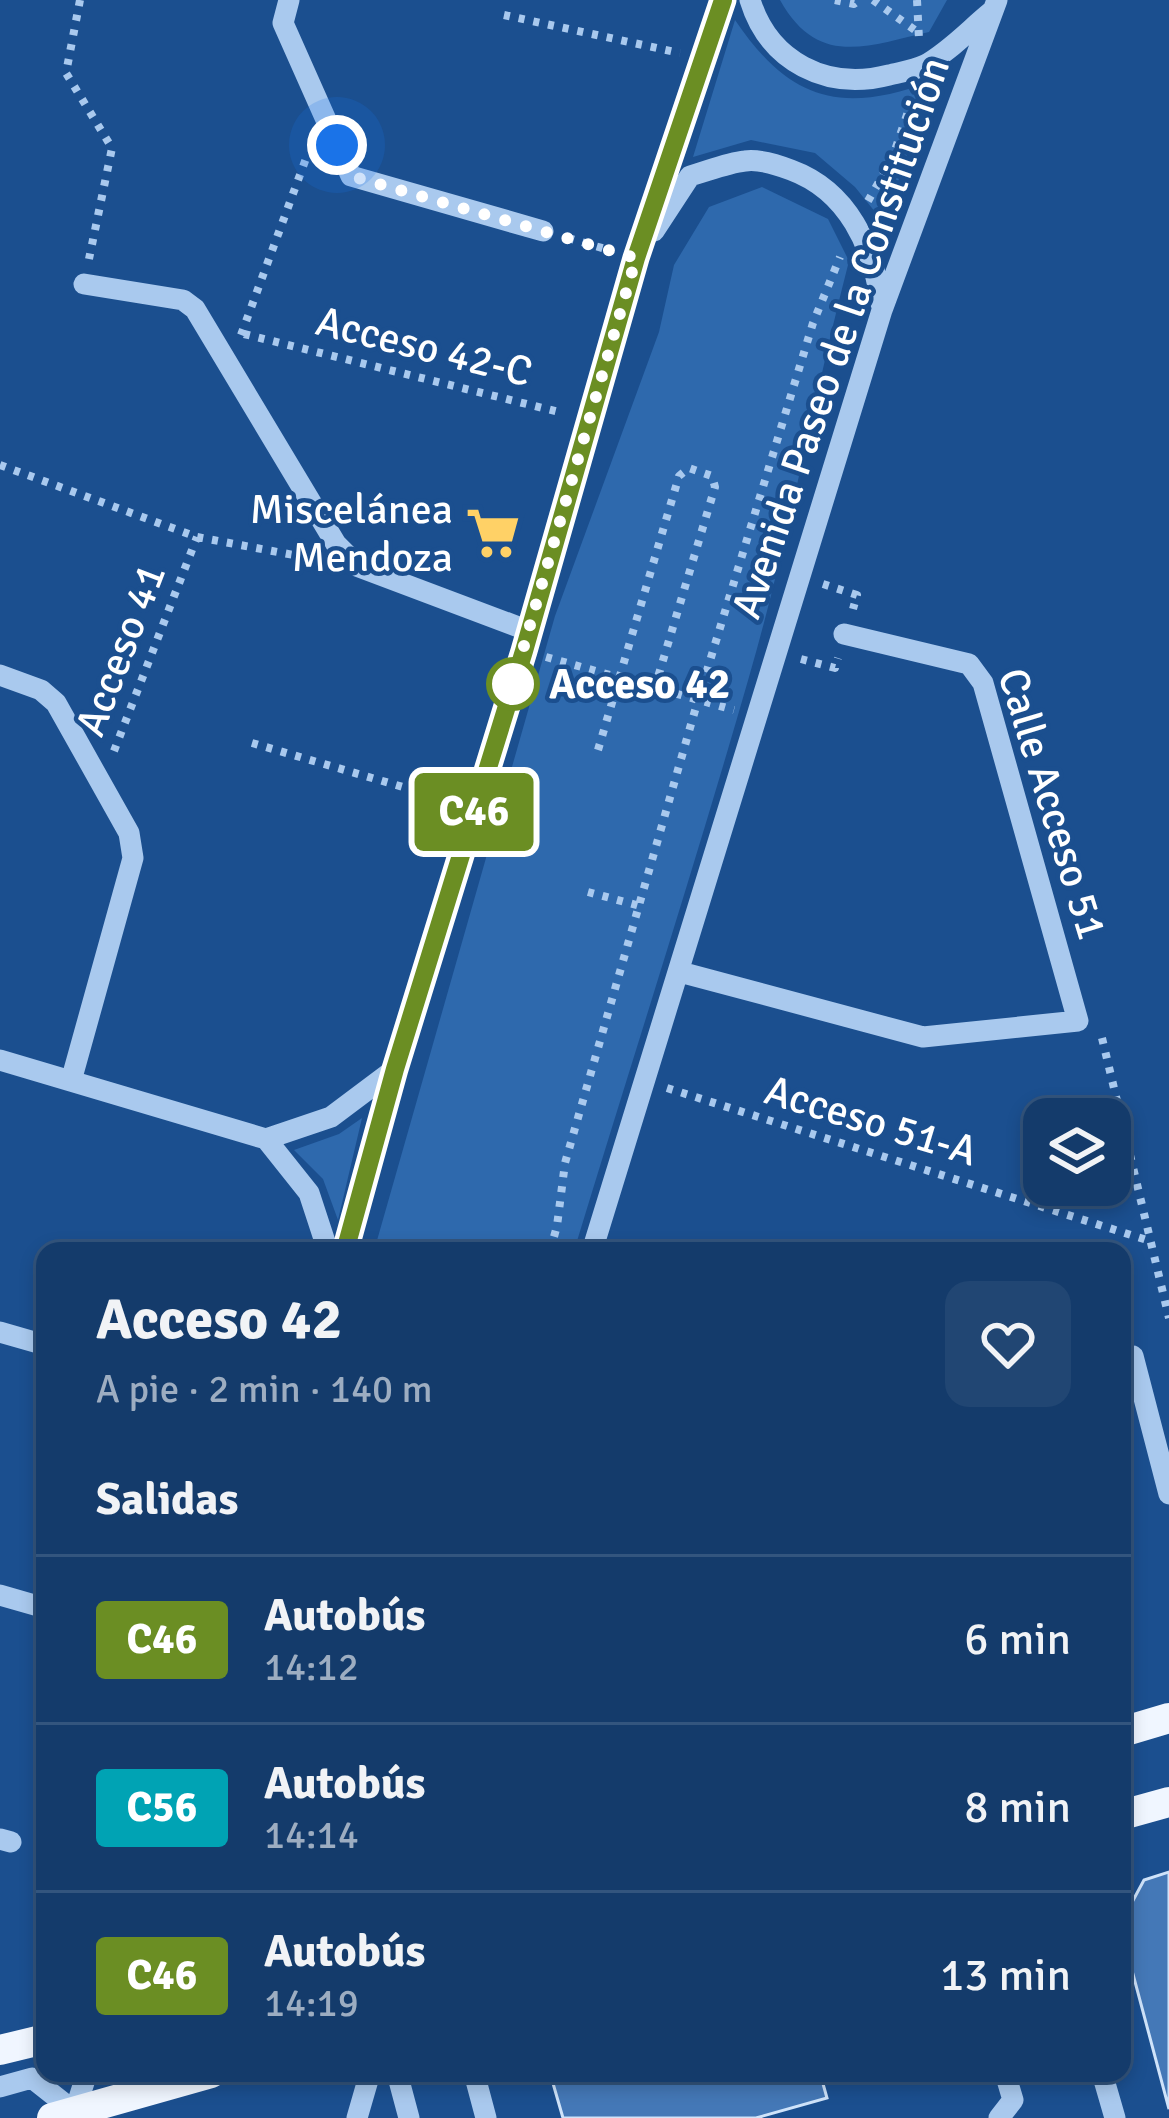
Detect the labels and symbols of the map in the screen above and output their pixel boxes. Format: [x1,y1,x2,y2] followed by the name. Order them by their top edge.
[721,51,961,625] street label: Avenida Paseo de la Constitución
[307,115,367,175] your location
[311,296,537,398] street label: Acceso 42-C
[250,484,453,583] place label: Miscelánea Mendoza
[464,504,522,562] supermarket icon: Miscelánea Mendoza
[65,557,177,743] street label: Acceso 41
[488,659,538,709] marker: Acceso 42
[549,659,731,710] place label: Acceso 42
[987,662,1117,946] street label: Calle Acceso 51
[405,773,543,851] line badge: C46
[759,1065,983,1177] street label: Acceso 51-A

